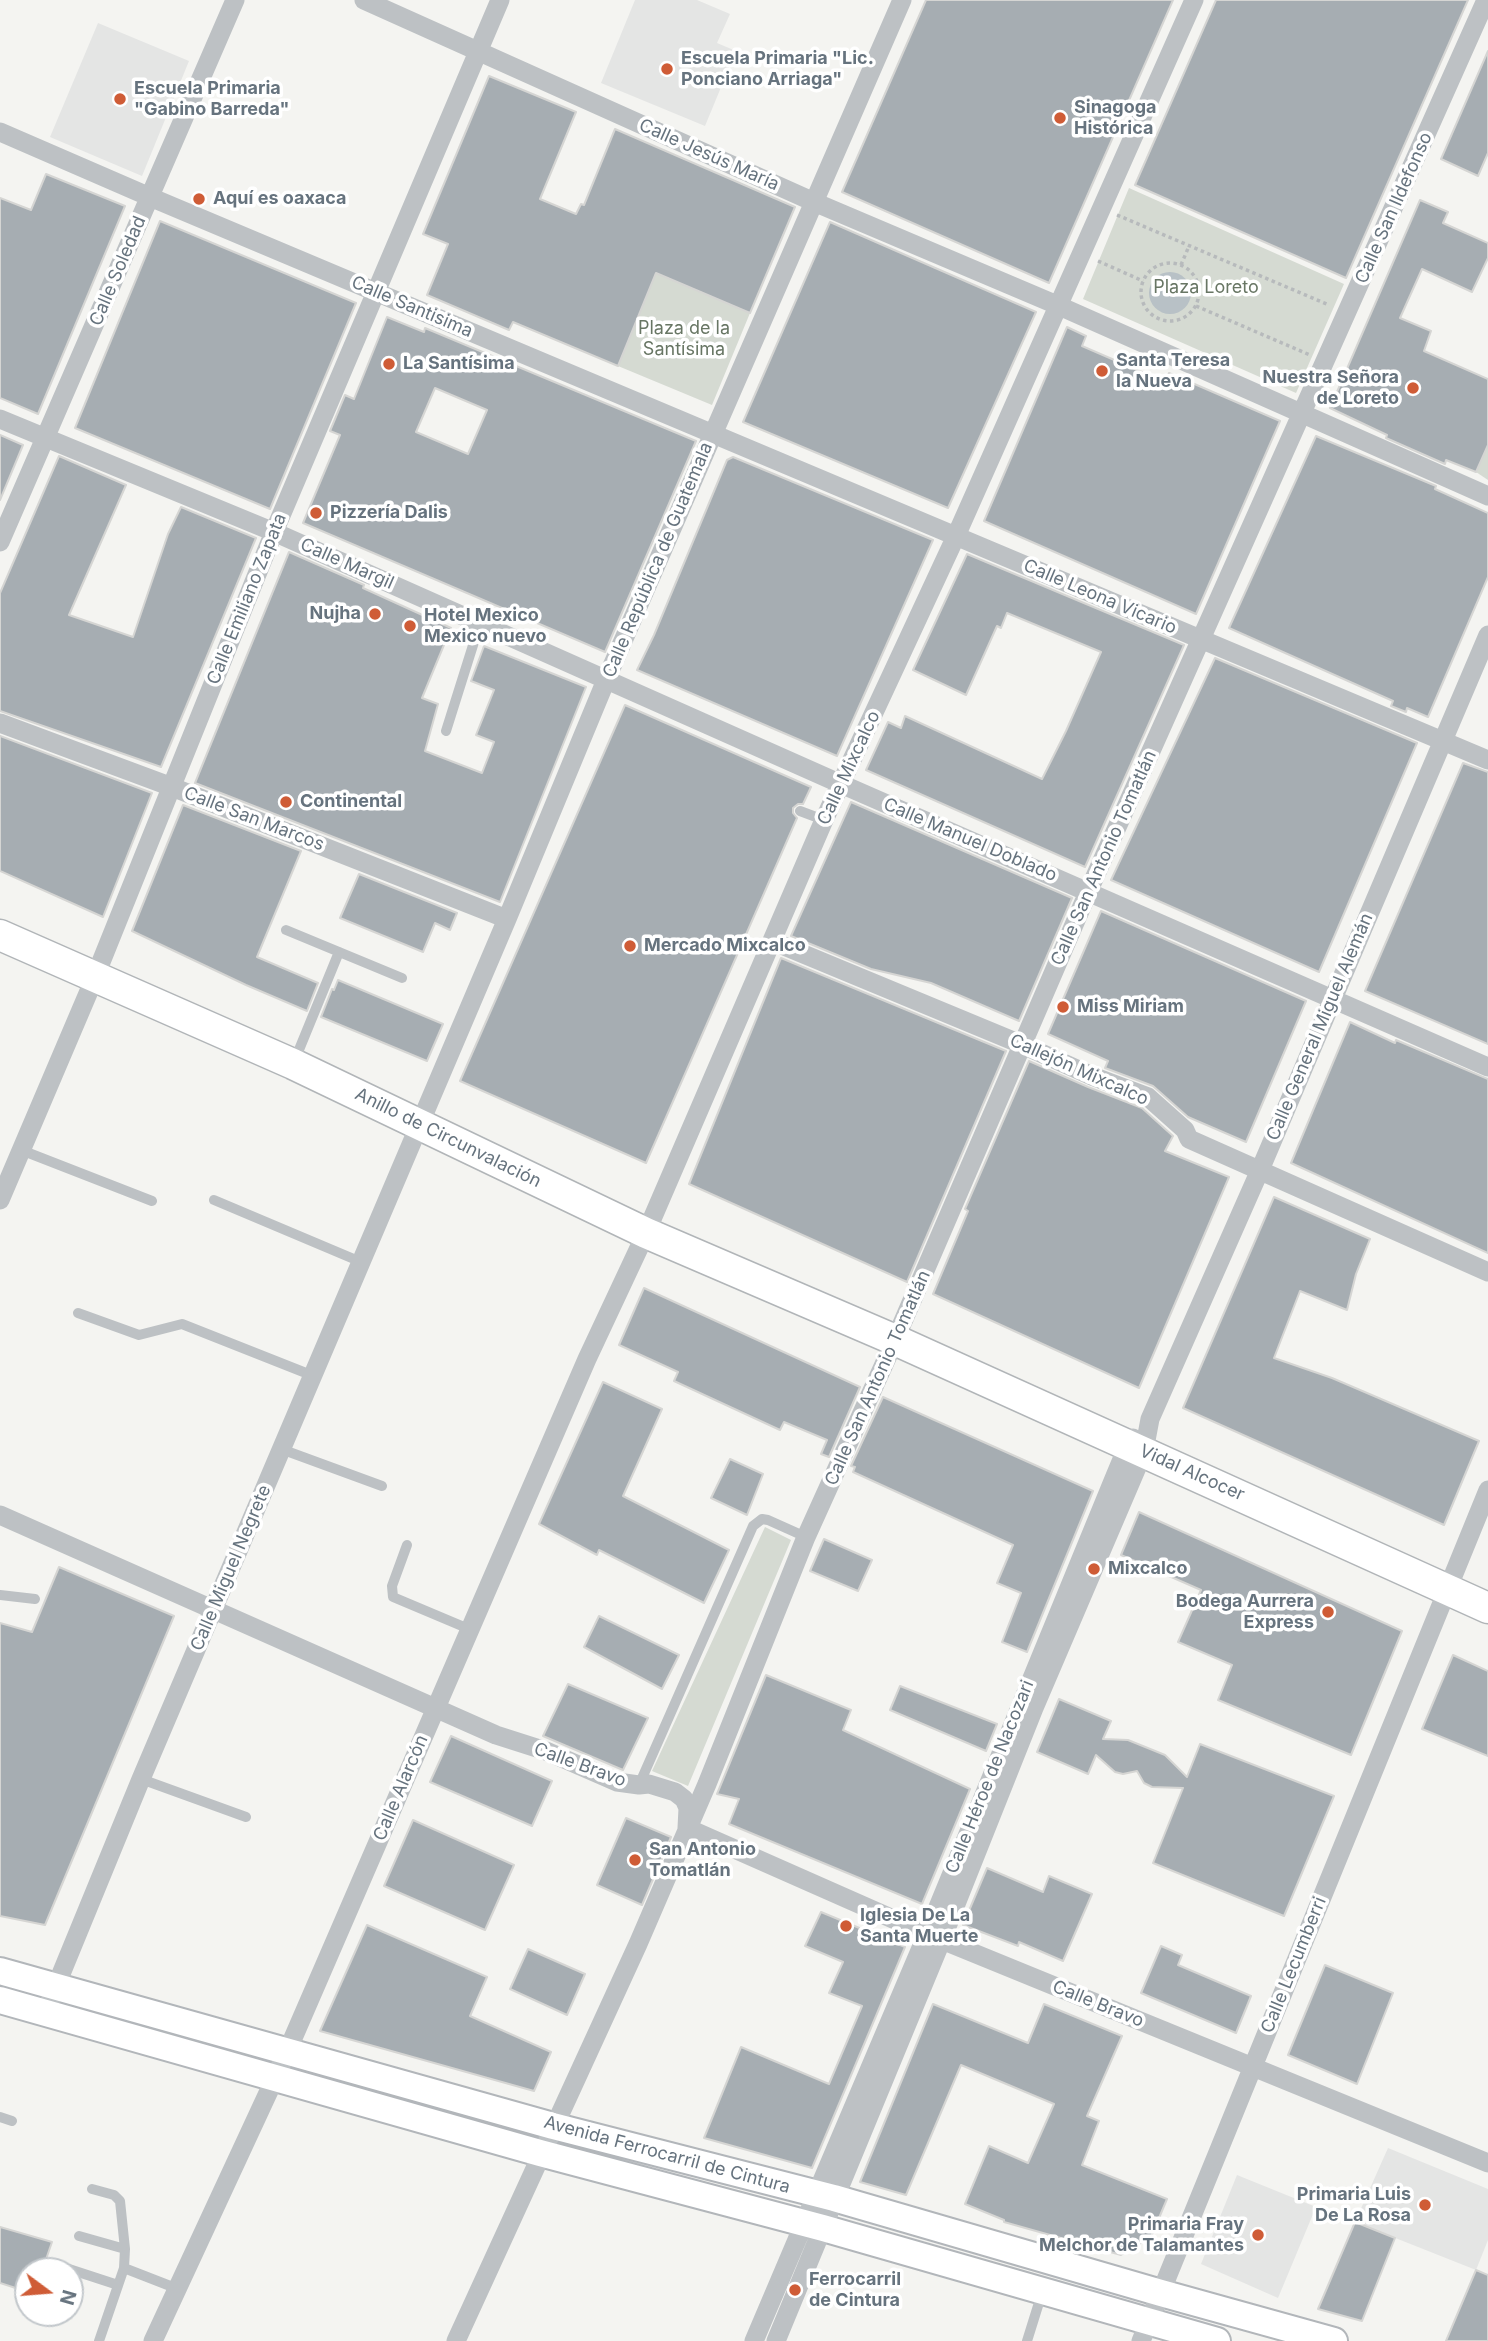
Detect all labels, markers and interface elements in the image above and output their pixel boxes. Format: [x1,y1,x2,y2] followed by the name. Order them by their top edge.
[681,48,874,90] place label: Escuela Primaria "Lic. Ponciano Arriaga"
[659,61,675,77] marker: Escuela Primaria "Lic. Ponciano Arriaga"
[134,78,289,120] place label: Escuela Primaria "Gabino Barreda"
[112,91,128,107] marker: Escuela Primaria "Gabino Barreda"
[1074,97,1157,140] place label: Sinagoga Histórica
[1052,110,1068,126] marker: Sinagoga Histórica
[636,114,782,196] street label: Calle Jesús María
[1351,129,1437,287] street label: Calle San Ildefonso
[213,188,347,210] place label: Aquí es oaxaca
[191,191,207,207] marker: Aquí es oaxaca
[85,213,151,329] street label: Calle Soledad
[348,272,476,342] street label: Calle Santisima
[1153,277,1259,299] park label: Plaza Loreto
[638,318,730,360] park label: Plaza de la Santísima
[1116,350,1230,392] place label: Santa Teresa la Nueva
[403,353,515,375] place label: La Santísima
[381,356,397,372] marker: La Santísima
[1094,363,1110,379] marker: Santa Teresa la Nueva
[1263,367,1399,410] place label: Nuestra Señora de Loreto
[1405,380,1421,396] marker: Nuestra Señora de Loreto
[598,439,718,681] street label: Calle República de Guatemala
[330,502,448,524] place label: Pizzería Dalis
[308,505,324,521] marker: Pizzería Dalis
[203,510,291,688] street label: Calle Emiliano Zapata
[297,534,397,594] street label: Calle Margil
[1020,555,1180,639] street label: Calle Leona Vicario
[310,603,361,625] place label: Nujha
[424,605,547,648] place label: Hotel Mexico Mexico nuevo
[367,606,383,622] marker: Nujha
[402,618,418,634] marker: Hotel Mexico Mexico nuevo
[813,707,885,829] street label: Calle Mixcalco
[1047,747,1161,969] street label: Calle San Antonio Tomatlán
[181,782,327,856] street label: Calle San Marcos
[300,791,402,813] place label: Continental
[278,794,294,810] marker: Continental
[880,794,1060,886] street label: Calle Manuel Doblado
[1262,910,1378,1144] street label: Calle General Miguel Alemán
[644,935,806,957] place label: Mercado Mixcalco
[622,938,638,954] marker: Mercado Mixcalco
[1077,996,1184,1018] place label: Miss Miriam
[1055,999,1071,1015] marker: Miss Miriam
[1006,1030,1152,1110] street label: Callejón Mixcalco
[351,1083,545,1193] street label: Anillo de Circunvalación
[821,1267,935,1489] street label: Calle San Antonio Tomatlán
[1136,1440,1248,1506] street label: Vidal Alcocer
[186,1482,276,1654] street label: Calle Miguel Negrete
[1108,1558,1187,1580] place label: Mixcalco
[1086,1561,1102,1577] marker: Mixcalco
[1176,1591,1314,1634] place label: Bodega Aurrera Express
[1320,1604,1336,1620] marker: Bodega Aurrera Express
[941,1677,1039,1877] street label: Calle Héroe de Nacozari
[369,1732,433,1844] street label: Calle Alarcón
[531,1738,629,1792] street label: Calle Bravo
[649,1839,756,1882] place label: San Antonio Tomatlán
[627,1852,643,1868] marker: San Antonio Tomatlán
[1257,1894,1331,2036] street label: Calle Lecumberri
[860,1905,978,1948] place label: Iglesia De La Santa Muerte
[838,1918,854,1934] marker: Iglesia De La Santa Muerte
[1049,1976,1147,2032] street label: Calle Bravo
[542,2112,792,2198] street label: Avenida Ferrocarril de Cintura
[1297,2184,1411,2226] place label: Primaria Luis De La Rosa
[1417,2197,1433,2213] marker: Primaria Luis De La Rosa
[1039,2214,1244,2256] place label: Primaria Fray Melchor de Talamantes
[1250,2227,1266,2243] marker: Primaria Fray Melchor de Talamantes
[14,2257,84,2327] north arrow
[809,2269,901,2312] place label: Ferrocarril de Cintura
[787,2282,803,2298] marker: Ferrocarril de Cintura
[55,2287,81,2307] text: N

